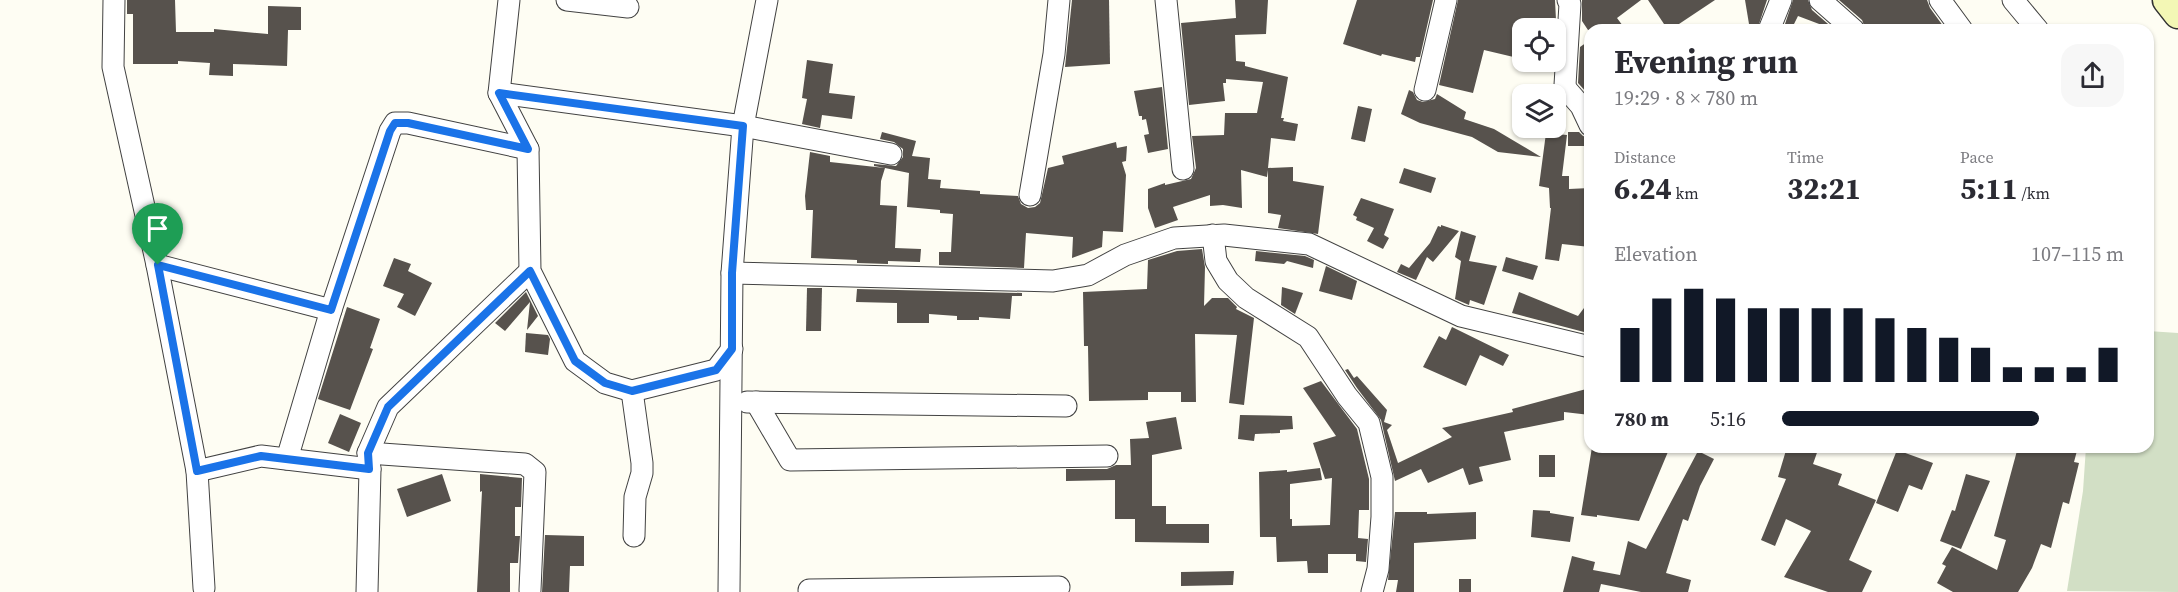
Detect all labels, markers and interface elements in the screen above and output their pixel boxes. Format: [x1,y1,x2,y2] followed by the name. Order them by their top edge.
[1512,18,1566,138] map controls
[1512,18,1566,72] button: locate
[1614,39,1798,84] text: Evening run
[2061,44,2124,107] button: share
[1512,84,1566,138] button: layers
[1614,84,1758,112] text: 19:29 · 8 × 780 m
[1614,146,1676,168] text: Distance
[1787,146,1824,168] text: Time
[1960,146,1994,168] text: Pace
[1614,168,1672,209] text: 6.24
[1787,168,1861,209] text: 32:21
[1960,168,2018,209] text: 5:11
[1672,182,1699,204] text: km
[2018,182,2050,204] text: /km
[132,203,183,265] pin
[141,212,174,245] icon: arrive
[1614,240,1698,268] text: Elevation
[2031,240,2124,268] text: 107–115 m
[1614,405,1669,433] text: 780 m
[1710,405,1746,433] text: 5:16

